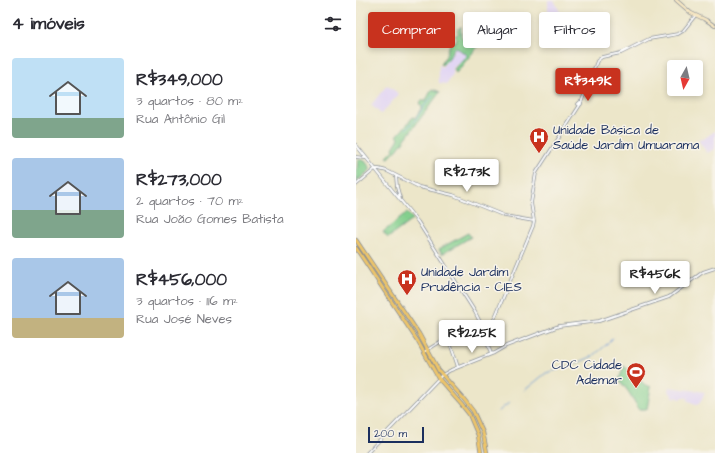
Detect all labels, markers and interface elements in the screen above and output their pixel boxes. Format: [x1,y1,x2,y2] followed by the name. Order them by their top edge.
[12,12,85,36] text: 4 imóveis
[368,12,455,48] chip: Comprar
[463,12,531,48] chip: Alugar
[539,12,610,48] chip: Filtros
[322,13,344,35] icon: filters
[667,60,703,96] north arrow
[667,60,703,96] map controls
[136,68,223,92] text: R$349,000
[555,68,621,102] pin: R$349K
[564,72,612,90] text: R$349K
[44,74,92,122] icon: home
[136,92,243,110] text: 3 quartos · 80 m²
[136,110,225,128] text: Rua Antônio Gil
[553,121,700,154] place label: Unidade Básica de Saúde Jardim Umuarama
[528,126,550,154] hospital icon: Unidade Básica de Saúde Jardim Umuarama
[434,159,500,193] pin: R$273K
[444,163,490,181] text: R$273K
[136,168,222,192] text: R$273,000
[44,174,92,222] icon: home
[136,192,243,210] text: 2 quartos · 70 m²
[136,210,284,228] text: Rua João Gomes Batista
[622,261,688,295] pin: R$456K
[421,263,522,296] place label: Unidade Jardim Prudência - CIES
[630,265,680,283] text: R$456K
[136,268,227,292] text: R$456,000
[396,268,418,296] hospital icon: Unidade Jardim Prudência - CIES
[44,274,92,322] icon: home
[136,292,238,310] text: 3 quartos · 116 m²
[136,310,232,328] text: Rua José Neves
[439,320,505,354] pin: R$225K
[448,324,496,342] text: R$225K
[552,356,622,389] place label: CDC Cidade Ademar
[625,361,647,389] sports icon: CDC Cidade Ademar
[368,425,424,444] scale bar
[374,426,407,441] text: 200 m

